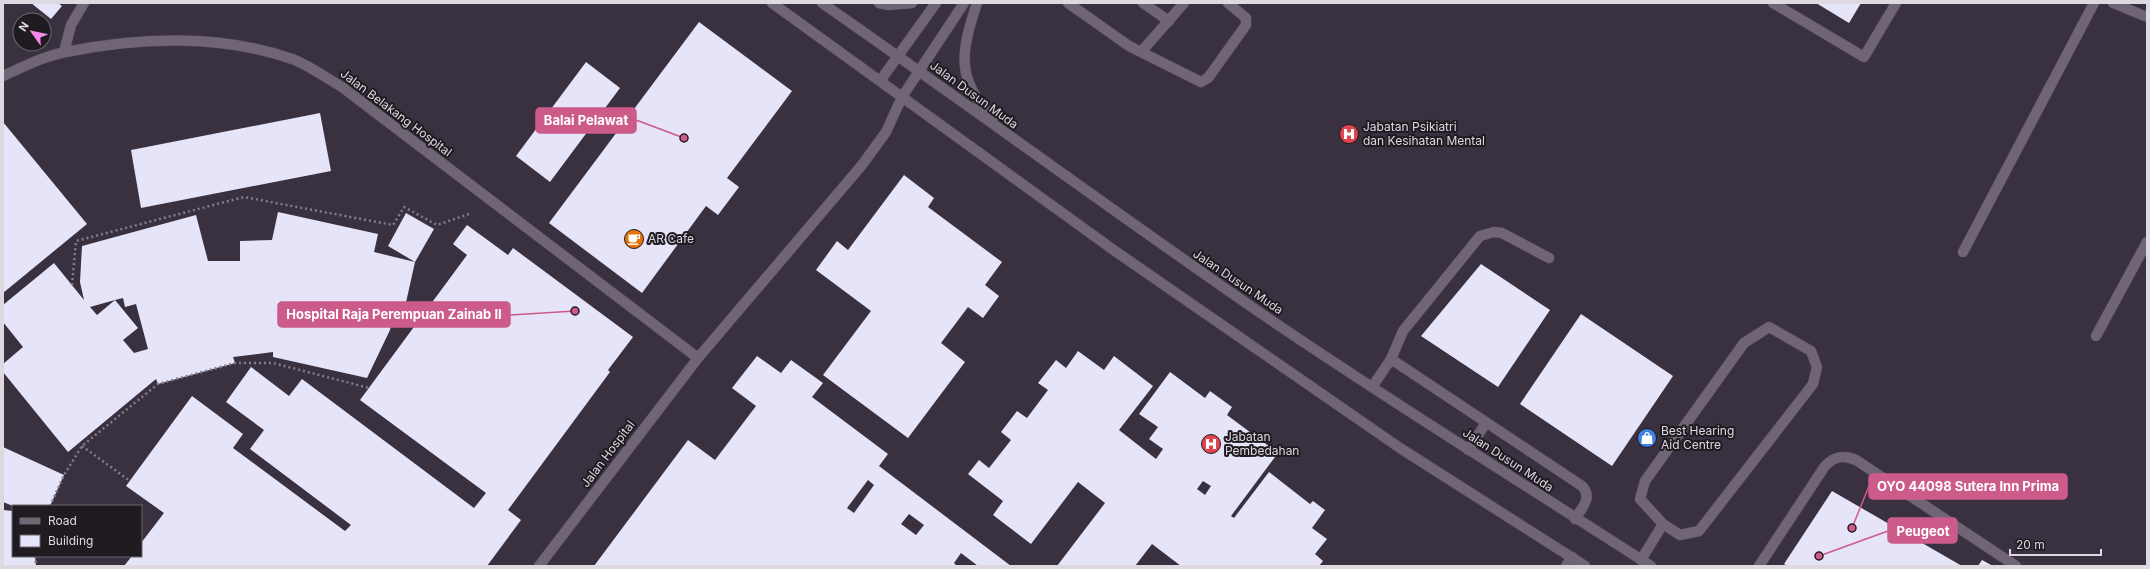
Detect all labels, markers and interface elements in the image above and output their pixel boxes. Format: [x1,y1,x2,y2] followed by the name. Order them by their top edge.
[12,12,52,52] north arrow
[15,19,32,34] text: N
[927,58,1021,132] street label: Jalan Dusun Muda
[338,66,455,159] street label: Jalan Belakang Hospital
[536,108,636,133] callout: Balai Pelawat
[544,112,628,128] text: Balai Pelawat
[1363,119,1485,148] place label: Jabatan Psikiatri dan Kesihatan Mental
[1338,123,1360,145] hospital icon: Jabatan Psikiatri dan Kesihatan Mental
[623,228,645,250] cafe icon: AR Cafe
[648,231,694,246] place label: AR Cafe
[1190,246,1286,317] street label: Jalan Dusun Muda
[278,302,510,327] callout: Hospital Raja Perempuan Zainab II
[286,306,502,322] text: Hospital Raja Perempuan Zainab II
[578,417,638,490] street label: Jalan Hospital
[1661,423,1734,452] place label: Best Hearing Aid Centre
[1460,425,1557,495] street label: Jalan Dusun Muda
[1636,427,1658,449] shop icon: Best Hearing Aid Centre
[1225,429,1299,458] place label: Jabatan Pembedahan
[1200,433,1222,455] hospital icon: Jabatan Pembedahan
[1869,474,2067,499] callout: OYO 44098 Sutera Inn Prima
[1877,478,2059,494] text: OYO 44098 Sutera Inn Prima
[12,505,142,557] legend
[48,513,77,528] text: Road
[1888,518,1957,543] callout: Peugeot
[1897,523,1950,539] text: Peugeot
[2010,531,2101,557] scale bar
[48,533,93,548] text: Building
[2016,537,2045,552] text: 20 m

